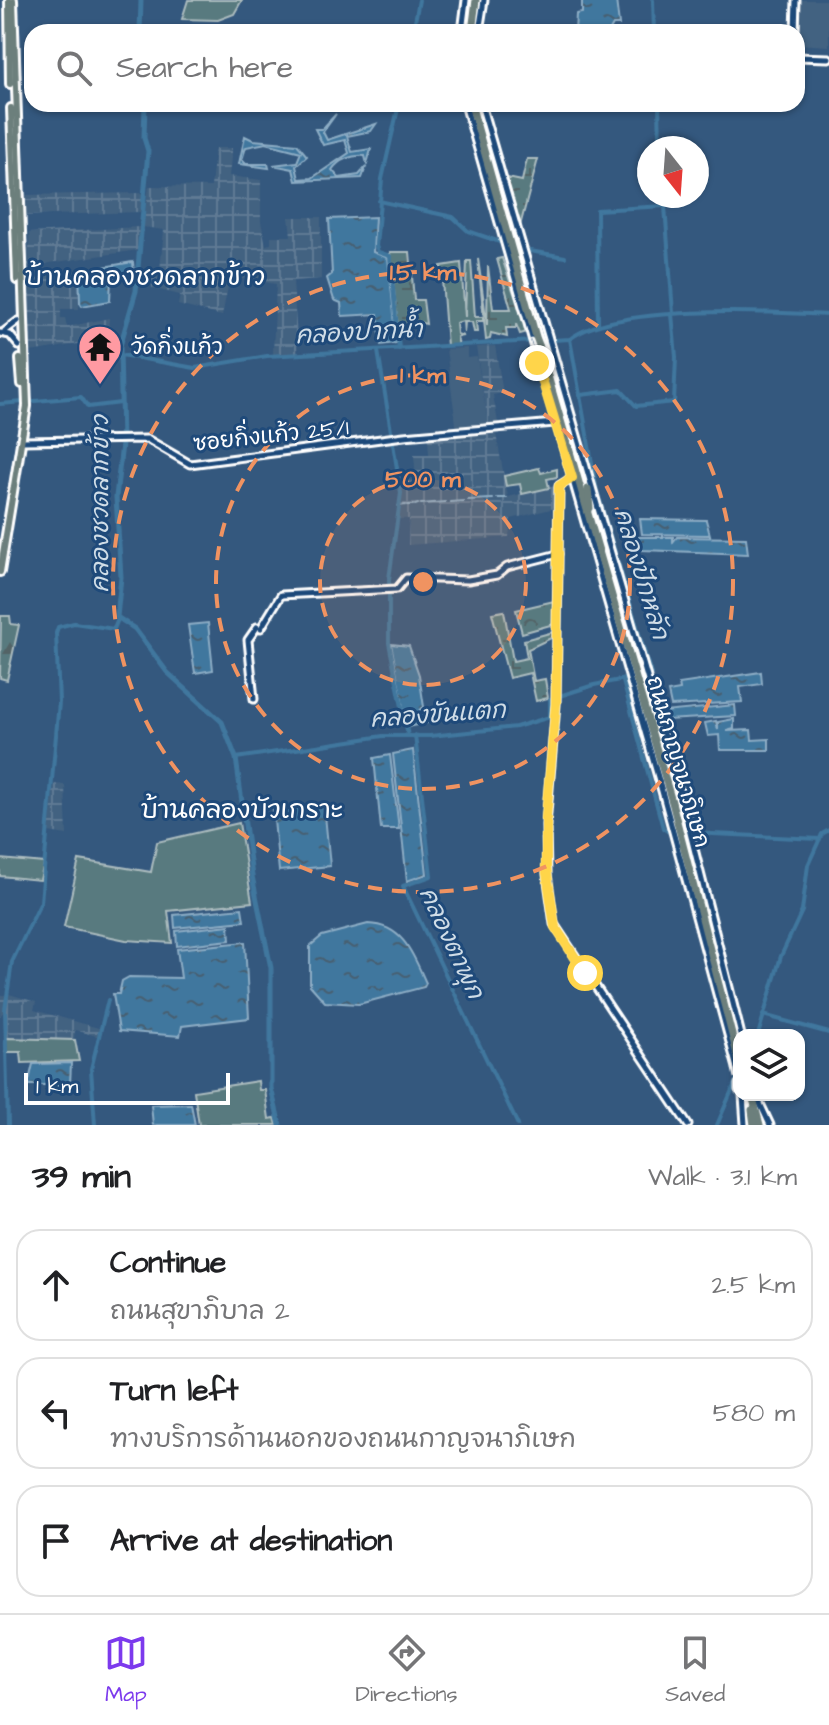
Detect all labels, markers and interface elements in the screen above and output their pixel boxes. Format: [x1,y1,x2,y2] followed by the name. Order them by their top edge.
[24,24,805,112] search box
[52,46,96,90] icon: search
[116,47,293,89] text: Search here
[637,136,709,208] north arrow
[390,256,457,290] text: 1.5 km
[25,259,265,295] district label: บ้านคลองชวดลากข้าว
[294,307,425,353] water label: คลองปากน้ำ
[76,323,124,386] temple icon: วัดกิ่งแก้ว
[131,326,222,363] place label: วัดกิ่งแก้ว
[519,345,555,381] route end
[400,359,446,393] text: 1 km
[191,407,350,460] street label: ซอยกิ่งแก้ว 25/1
[84,414,118,593] water label: คลองชวดลากข้าว
[385,463,461,497] text: 500 m
[605,504,678,645] water label: คลองปักหลัก
[409,568,437,596] centre of rings
[639,672,717,852] street label: ถนนกาญจนาภิเษก
[369,693,508,737] water label: คลองขันแตก
[141,792,343,828] district label: บ้านคลองบัวเกราะ
[410,882,492,1006] water label: คลองตาพุก
[567,955,603,991] route start
[733,1029,805,1101] map controls
[733,1029,805,1101] button: layers
[24,1069,230,1105] scale bar
[36,1071,78,1102] text: 1 km
[32,1153,131,1201] text: 39 min
[648,1159,797,1195] text: Walk · 3.1 km
[110,1242,226,1284] text: Continue
[34,1263,78,1307] icon: ahead
[711,1267,795,1303] text: 2.5 km
[110,1293,290,1329] text: ถนนสุขาภิบาล 2
[110,1370,238,1412] text: Turn left
[34,1391,78,1435] icon: left
[713,1395,795,1431] text: 580 m
[110,1421,576,1457] text: ทางบริการด้านนอกของถนนกาญจนาภิเษก
[34,1519,78,1563] icon: arrive
[110,1520,392,1562] text: Arrive at destination
[104,1631,148,1710] tab: Map
[355,1631,458,1710] tab: Directions
[665,1631,725,1710] tab: Saved

